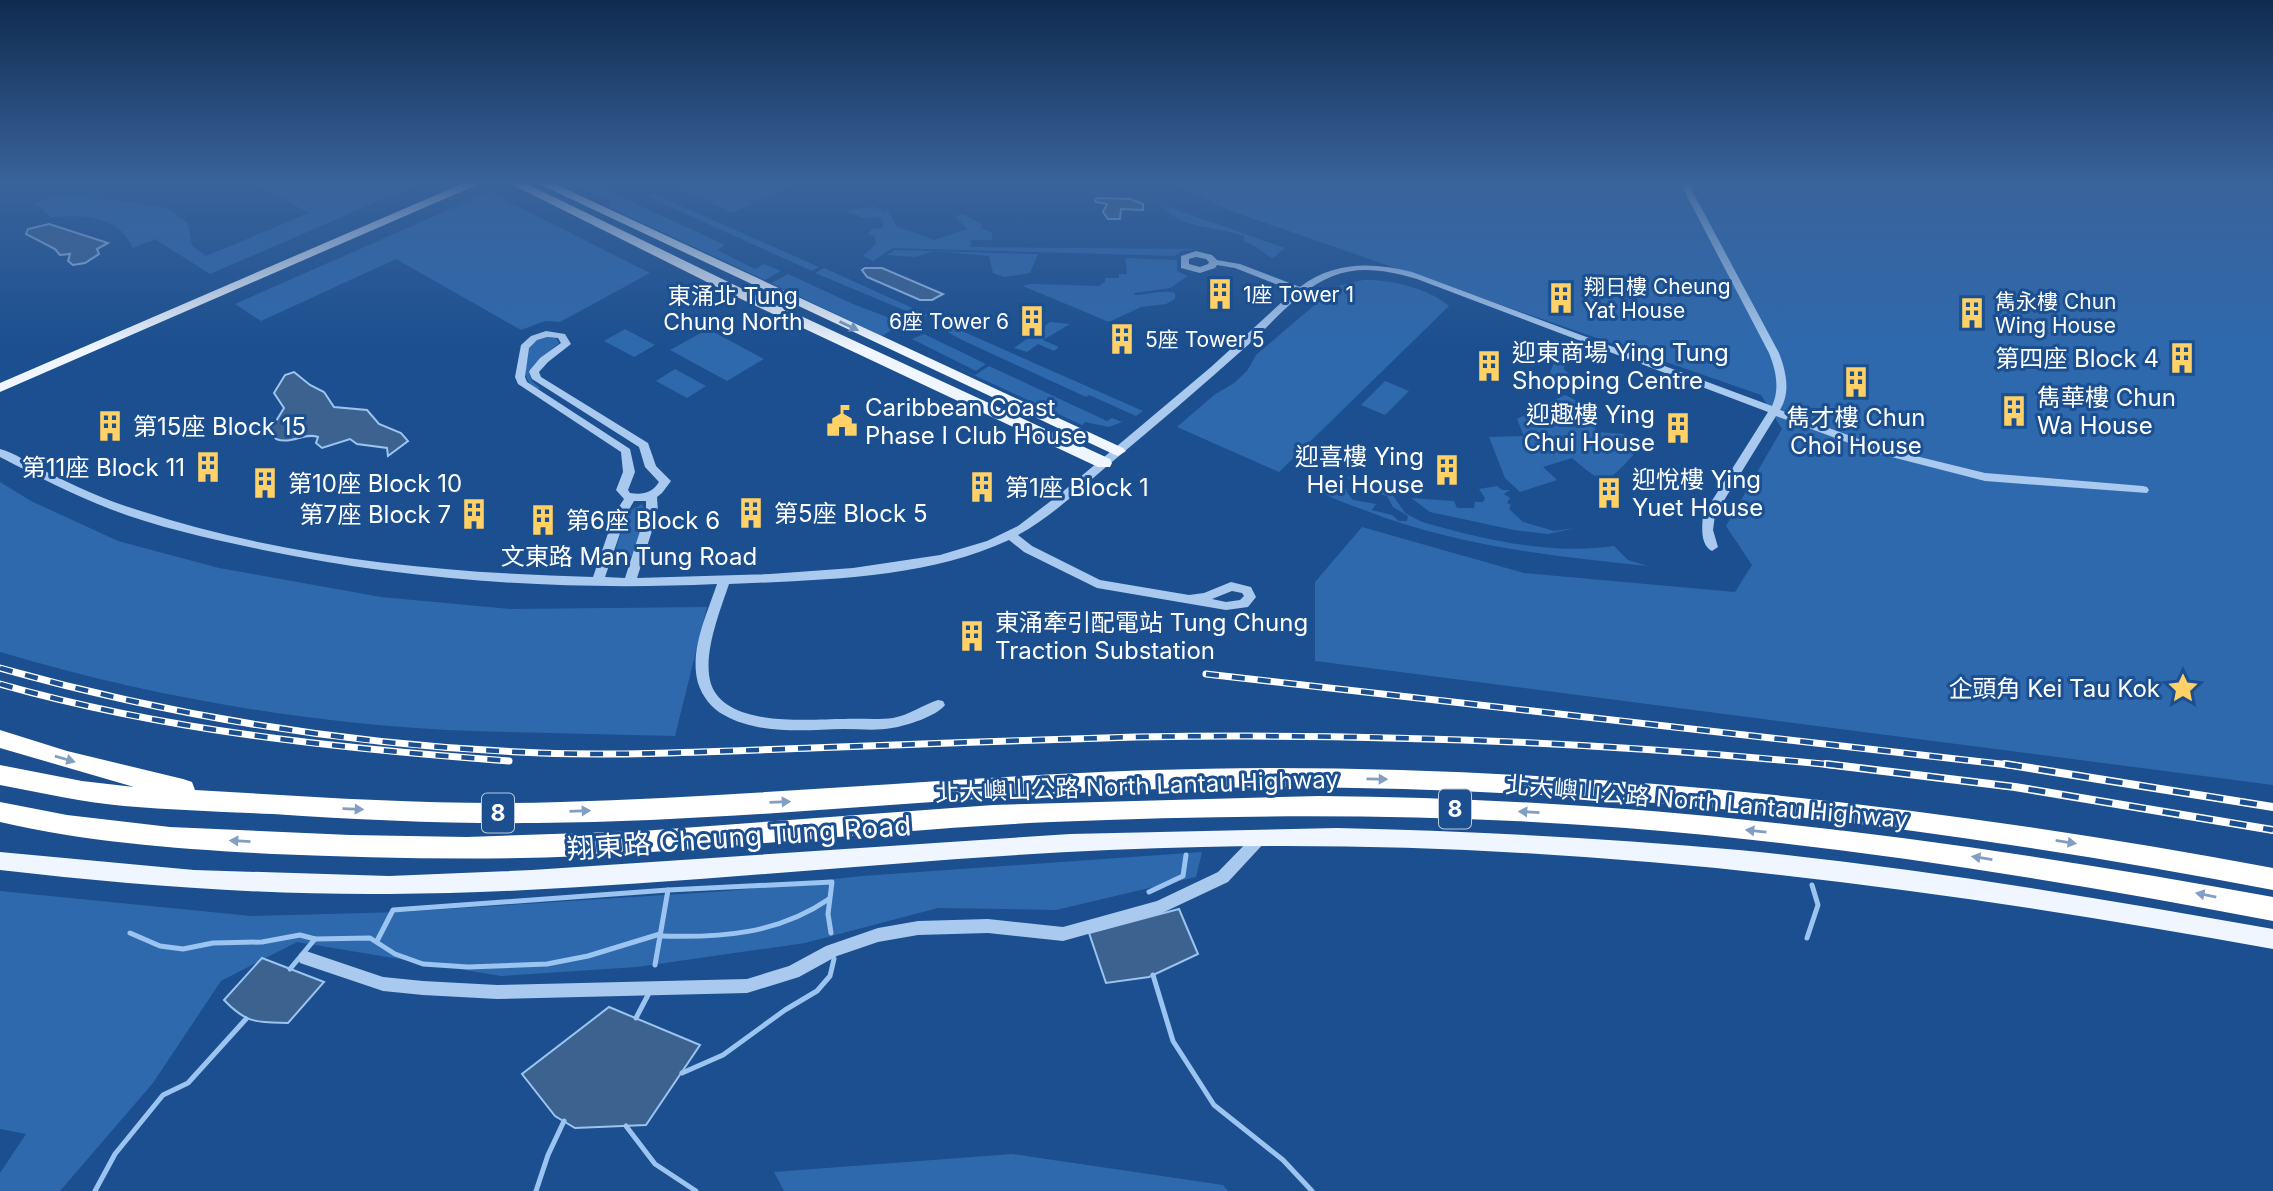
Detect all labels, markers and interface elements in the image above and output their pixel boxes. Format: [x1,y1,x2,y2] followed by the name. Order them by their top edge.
[1584,274,1731,323] place label: 翔日樓 Cheung Yat House
[1203,277,1237,311] building icon: 1座 Tower 1
[1544,281,1578,315] building icon: 翔日樓 Cheung Yat House
[663,282,803,336] district label: 東涌北 Tung Chung North
[1243,282,1354,307] place label: 1座 Tower 1
[1995,289,2117,338] place label: 雋永樓 Chun Wing House
[1955,296,1989,330] building icon: 雋永樓 Chun Wing House
[1015,304,1049,338] building icon: 6座 Tower 6
[889,309,1009,334] place label: 6座 Tower 6
[839,321,859,332] one-way arrow
[1105,322,1139,356] building icon: 5座 Tower 5
[1145,327,1264,352] place label: 5座 Tower 5
[1512,338,1729,395] place label: 迎東商場 Ying Tung Shopping Centre
[2165,341,2199,375] building icon: 第四座 Block 4
[1995,344,2159,373] place label: 第四座 Block 4
[1472,349,1506,383] building icon: 迎東商場 Ying Tung Shopping Centre
[1839,365,1873,399] building icon: 雋才樓 Chun Choi House
[2037,383,2176,440] place label: 雋華樓 Chun Wa House
[865,393,1087,450] place label: Caribbean Coast Phase I Club House
[1997,394,2031,428] building icon: 雋華樓 Chun Wa House
[1523,400,1655,457] place label: 迎趣樓 Ying Chui House
[1787,403,1925,460] place label: 雋才樓 Chun Choi House
[825,404,859,438] public building icon: Caribbean Coast Phase I Club House
[93,409,127,443] building icon: 第15座 Block 15
[1661,411,1695,445] building icon: 迎趣樓 Ying Chui House
[133,412,306,441] place label: 第15座 Block 15
[1295,442,1424,499] place label: 迎喜樓 Ying Hei House
[191,450,225,484] building icon: 第11座 Block 11
[22,453,185,482] place label: 第11座 Block 11
[1430,453,1464,487] building icon: 迎喜樓 Ying Hei House
[1632,465,1763,522] place label: 迎悅樓 Ying Yuet House
[248,466,282,500] building icon: 第10座 Block 10
[288,469,462,498] place label: 第10座 Block 10
[965,470,999,504] building icon: 第1座 Block 1
[1005,473,1149,502] place label: 第1座 Block 1
[1592,476,1626,510] building icon: 迎悅樓 Ying Yuet House
[734,496,768,530] building icon: 第5座 Block 5
[457,497,491,531] building icon: 第7座 Block 7
[774,499,927,528] place label: 第5座 Block 5
[300,500,451,529] place label: 第7座 Block 7
[526,503,560,537] building icon: 第6座 Block 6
[566,506,720,535] place label: 第6座 Block 6
[501,542,757,571] street label: 文東路 Man Tung Road
[995,608,1308,665] place label: 東涌牽引配電站 Tung Chung Traction Substation
[955,619,989,653] building icon: 東涌牽引配電站 Tung Chung Traction Substation
[2166,671,2200,705] place icon: 企頭角 Kei Tau Kok
[1949,674,2160,703] place label: 企頭角 Kei Tau Kok
[55,755,76,765] one-way arrow
[935,764,1339,808] street label: 北大嶼山公路 North Lantau Highway
[1505,770,1909,834] street label: 北大嶼山公路 North Lantau Highway
[1366,773,1388,785] one-way arrow
[1439,790,1471,828] road number: 8
[482,793,514,832] road number: 8
[769,796,791,807] one-way arrow
[342,803,364,814] one-way arrow
[570,806,592,817] one-way arrow
[1518,807,1540,818] one-way arrow
[566,808,912,866] street label: 翔東路 Cheung Tung Road
[1745,825,1767,836] one-way arrow
[228,836,250,847] one-way arrow
[2056,837,2078,848] one-way arrow
[1970,853,1992,864] one-way arrow
[2195,890,2217,901] one-way arrow

